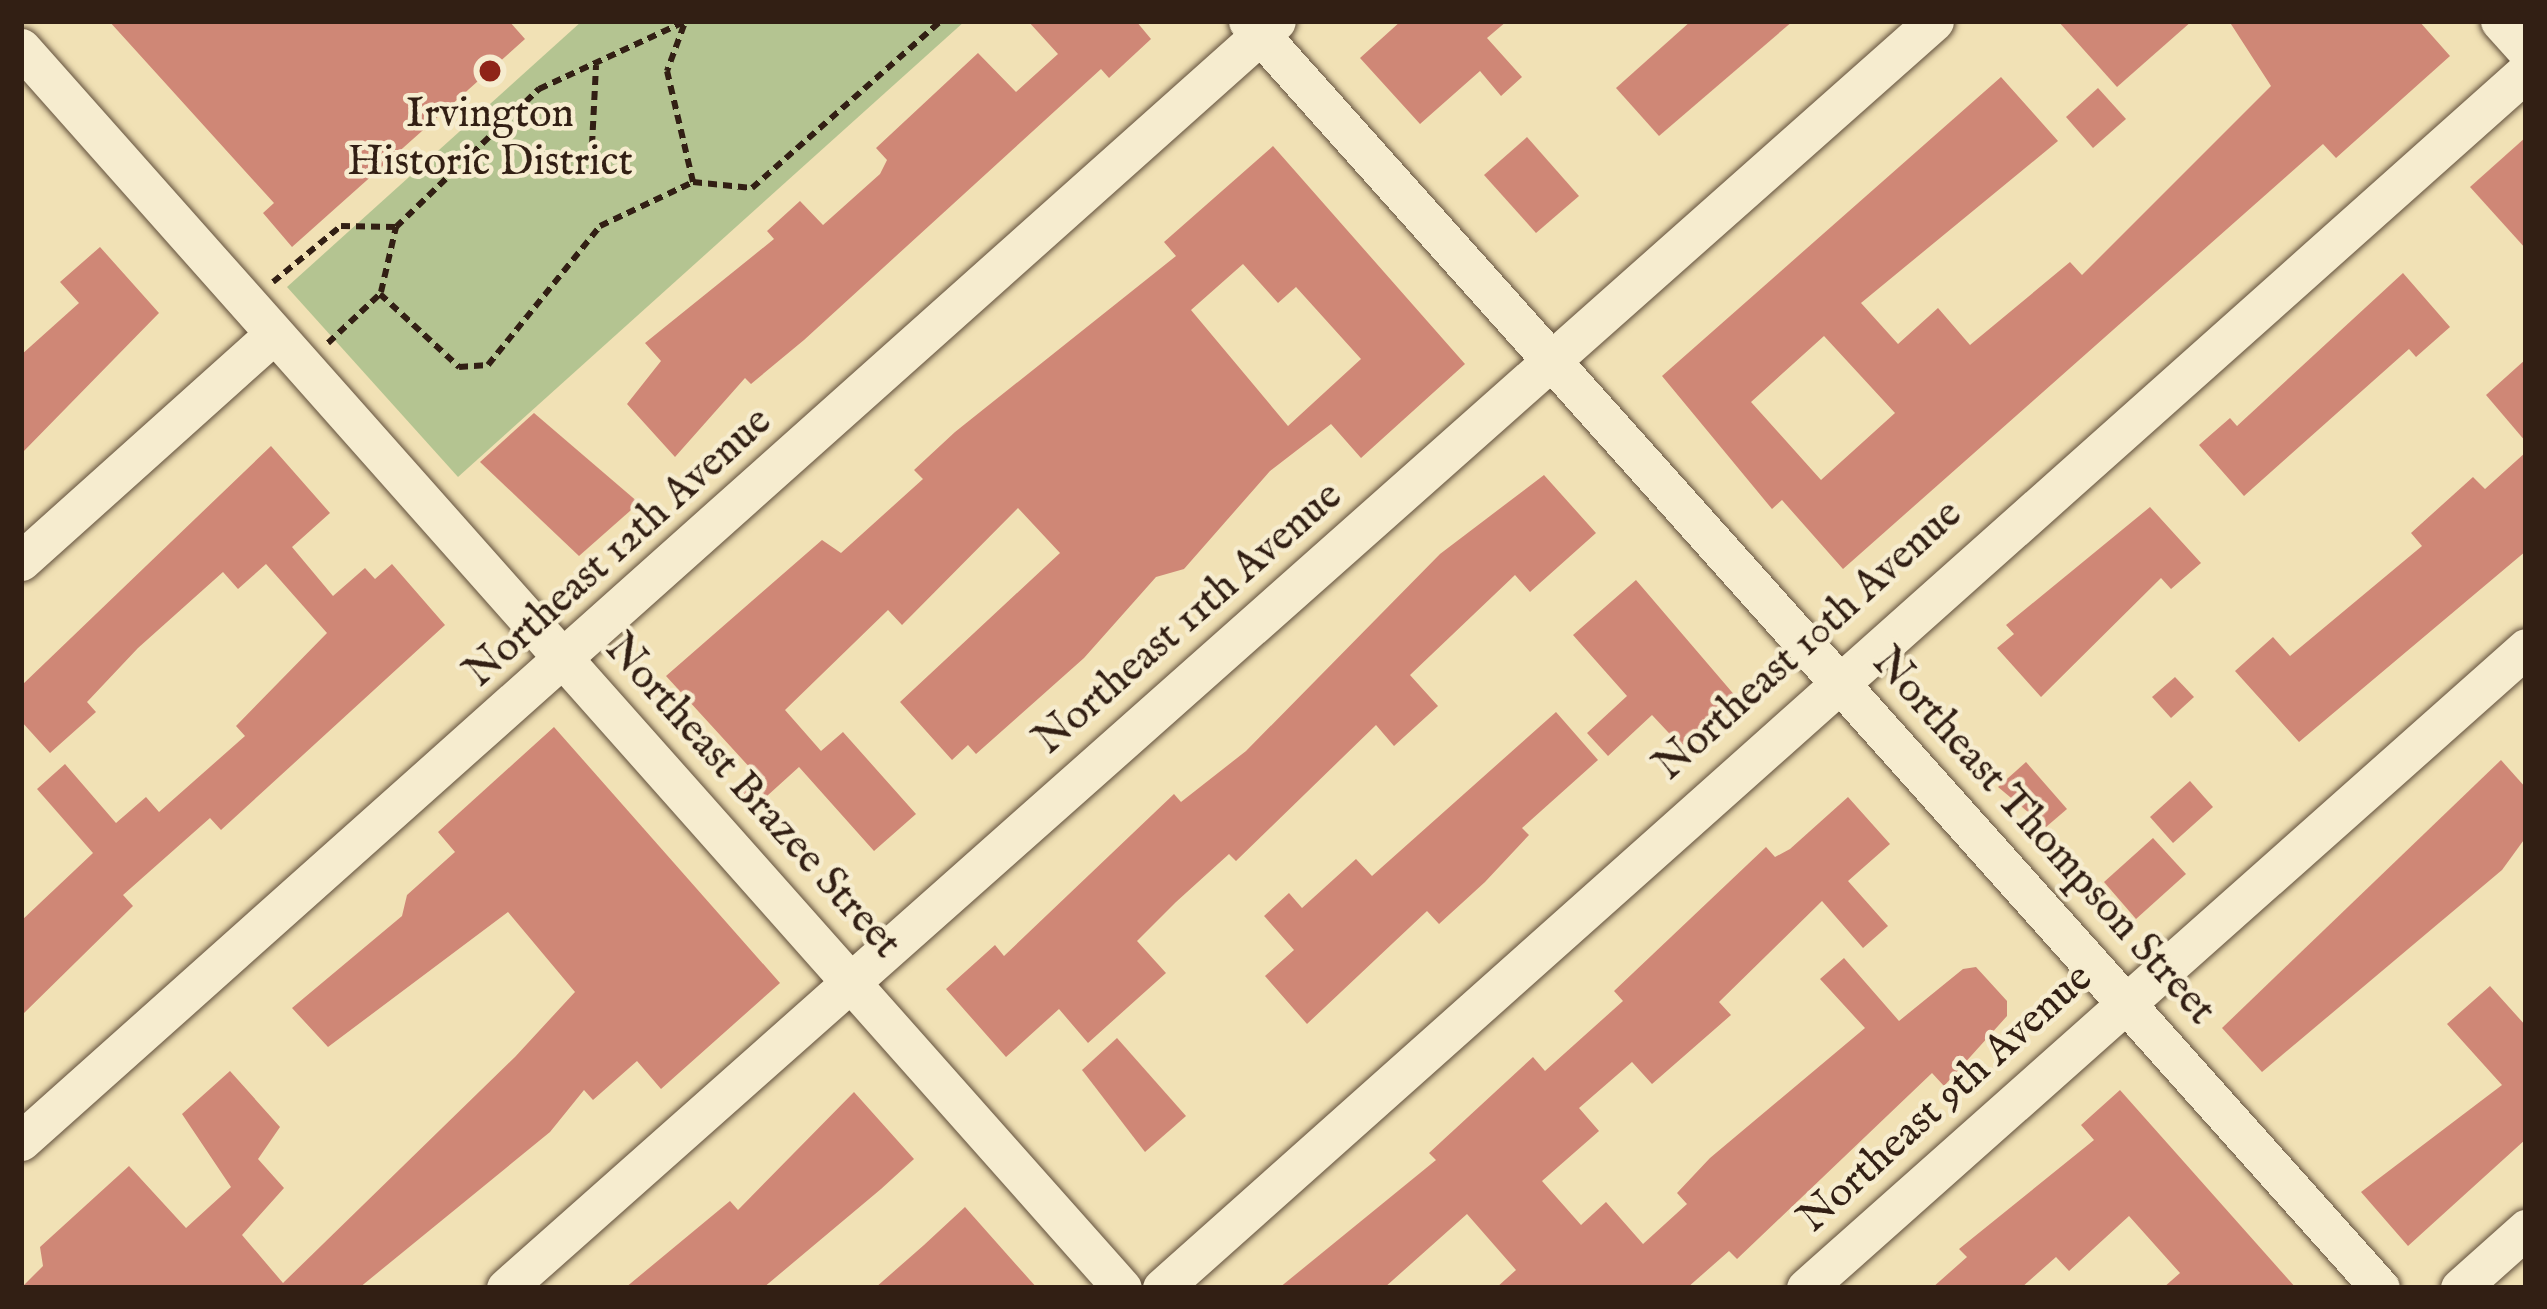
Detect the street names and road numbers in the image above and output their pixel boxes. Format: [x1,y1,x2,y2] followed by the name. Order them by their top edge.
[455,397,783,699] street label: Northeast 12th Avenue
[1025,472,1353,766] street label: Northeast 11th Avenue
[1645,490,1973,792] street label: Northeast 10th Avenue
[593,625,911,969] street label: Northeast Brazee Street
[1861,638,2225,1036] street label: Northeast Thompson Street
[1789,954,2103,1244] street label: Northeast 9th Avenue

